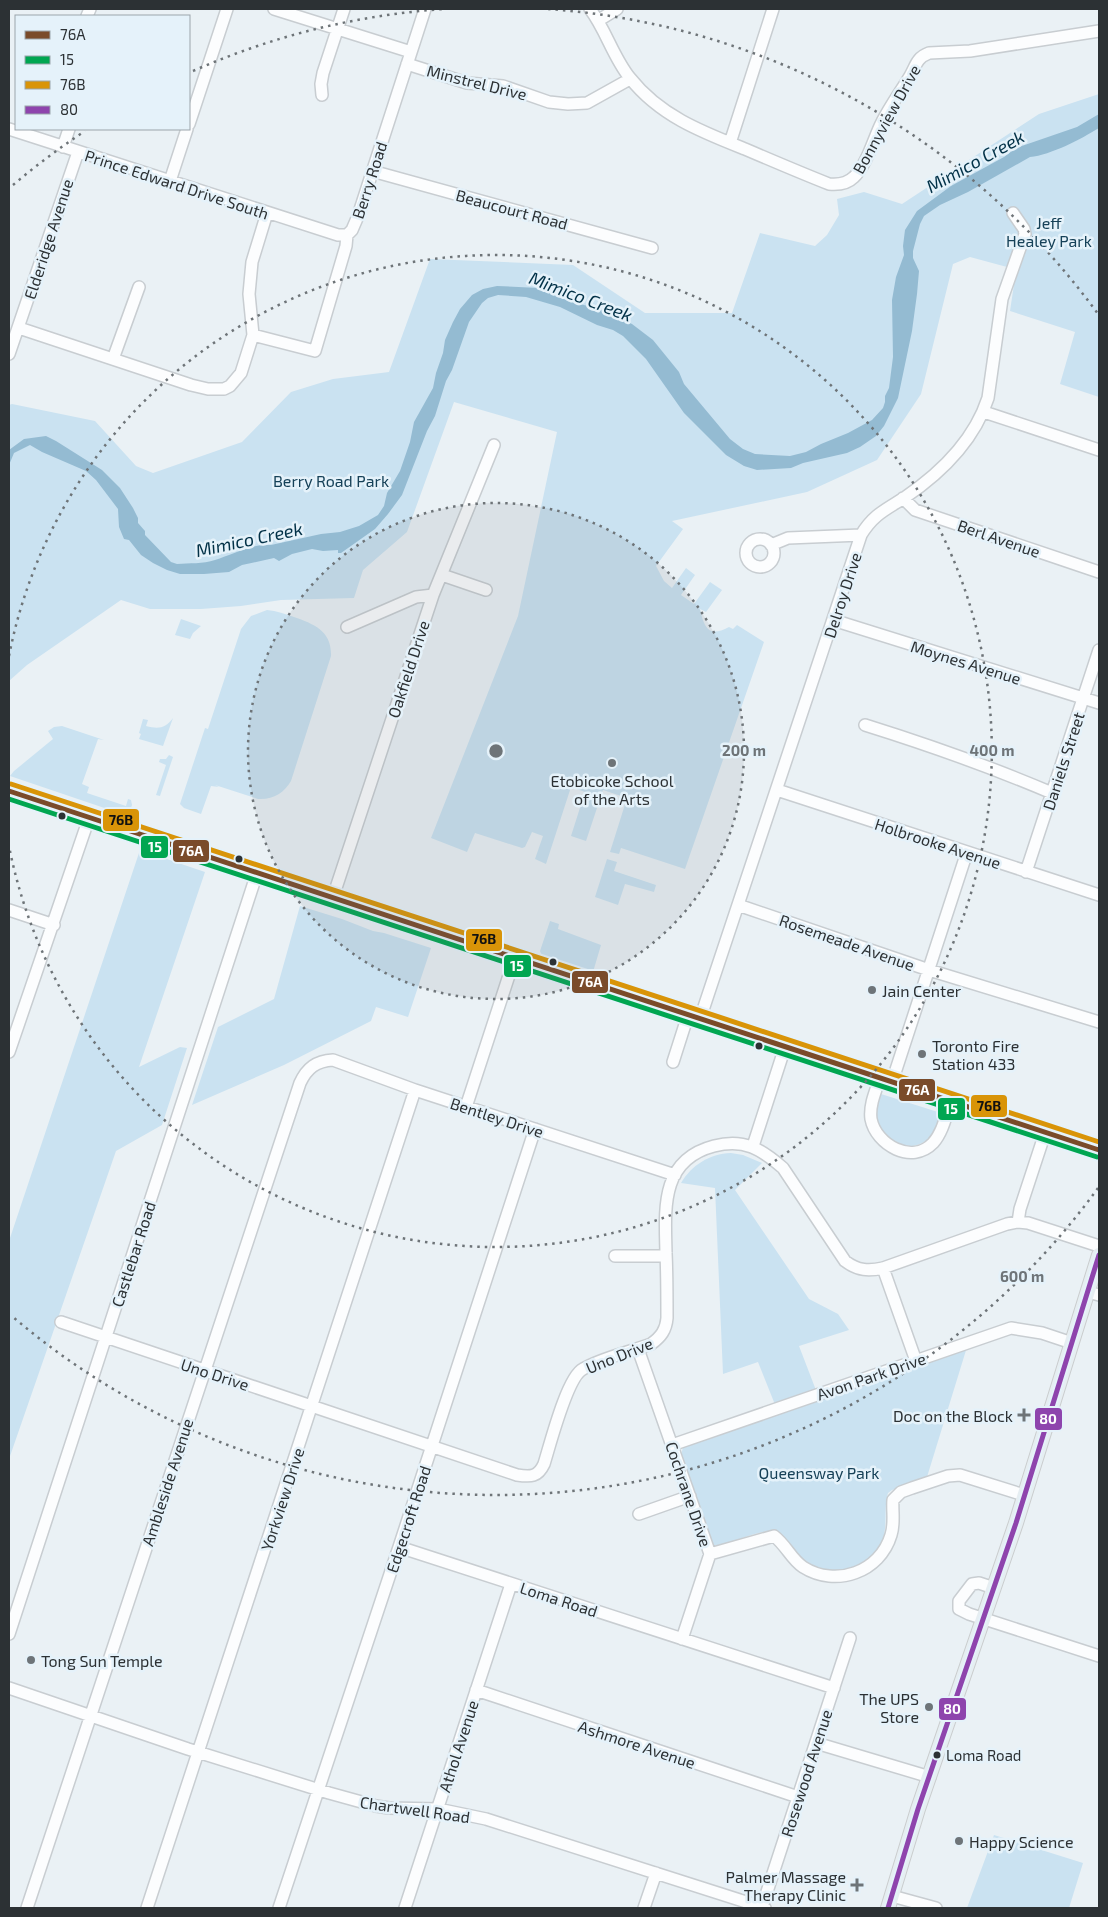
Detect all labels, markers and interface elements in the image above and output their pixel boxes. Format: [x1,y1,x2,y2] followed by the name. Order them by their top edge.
[15,15,190,130] legend
[60,25,86,43] text: 76A
[60,50,74,68] text: 15
[425,60,529,104] street label: Minstrel Drive
[848,61,924,177] street label: Bonnyview Drive
[60,75,86,93] text: 76B
[60,100,78,118] text: 80
[922,125,1028,197] water label: Mimico Creek
[348,139,390,221] street label: Berry Road
[83,145,271,223] street label: Prince Edward Drive South
[20,176,76,302] street label: Elderidge Avenue
[454,185,570,233] street label: Beaucourt Road
[1006,213,1092,250] park label: Jeff Healey Park
[526,266,636,326] water label: Mimico Creek
[273,471,389,490] park label: Berry Road Park
[955,515,1043,561] street label: Berl Avenue
[193,517,305,561] water label: Mimico Creek
[819,550,865,640] street label: Delroy Drive
[383,618,433,720] street label: Oakfield Drive
[909,636,1023,688] street label: Moynes Avenue
[1038,709,1088,813] street label: Daniels Street
[722,741,766,759] text: 200 m
[970,741,1014,759] text: 400 m
[487,742,505,760] centre of rings
[606,757,618,769] marker: Etobicoke School of the Arts
[550,771,674,808] place label: Etobicoke School of the Arts
[102,808,140,832] line badge: 76B
[57,811,67,821] unlabelled marker
[109,811,133,828] text: 76B
[873,814,1003,872] street label: Holbrooke Avenue
[140,835,169,859] line badge: 15
[148,838,162,855] text: 15
[172,839,210,863] line badge: 76A
[179,842,204,859] text: 76A
[234,854,244,864] unlabelled marker
[777,910,917,974] street label: Rosemeade Avenue
[465,928,503,952] line badge: 76B
[472,930,496,947] text: 76B
[503,954,532,978] line badge: 15
[510,957,524,974] text: 15
[548,957,558,967] unlabelled marker
[571,970,609,994] line badge: 76A
[578,973,603,990] text: 76A
[882,981,962,1000] place label: Jain Center
[866,984,878,996] marker: Jain Center
[932,1036,1019,1073] place label: Toronto Fire Station 433
[754,1041,764,1051] unlabelled marker
[916,1048,928,1060] marker: Toronto Fire Station 433
[898,1078,936,1102] line badge: 76A
[905,1081,930,1098] text: 76A
[448,1093,546,1141] street label: Bentley Drive
[970,1094,1008,1118] line badge: 76B
[937,1097,966,1121] line badge: 15
[977,1097,1001,1114] text: 76B
[944,1100,958,1117] text: 15
[107,1199,159,1309] street label: Castlebar Road
[1000,1267,1044,1285] text: 600 m
[583,1333,655,1377] street label: Uno Drive
[814,1348,928,1404] street label: Avon Park Drive
[178,1354,252,1394] street label: Uno Drive
[893,1406,1013,1425] place label: Doc on the Block
[1034,1407,1063,1431] line badge: 80
[1017,1408,1031,1422] marker: Doc on the Block
[1039,1410,1057,1427] text: 80
[137,1416,197,1548] street label: Ambleside Avenue
[662,1439,716,1549] street label: Cochrane Drive
[256,1445,308,1553] street label: Yorkview Drive
[382,1463,434,1575] street label: Edgecroft Road
[759,1463,879,1483] park label: Queensway Park
[518,1578,600,1620] street label: Loma Road
[41,1651,163,1670] place label: Tong Sun Temple
[25,1654,37,1666] marker: Tong Sun Temple
[859,1689,919,1726] place label: The UPS Store
[938,1697,967,1721] line badge: 80
[434,1698,482,1794] street label: Athol Avenue
[943,1700,961,1717] text: 80
[923,1701,935,1713] marker: The UPS Store
[776,1707,836,1839] street label: Rosewood Avenue
[576,1716,698,1772] street label: Ashmore Avenue
[946,1746,1021,1764] place label: Loma Road
[932,1750,942,1760] marker: Loma Road
[359,1792,471,1826] street label: Chartwell Road
[969,1832,1074,1851] place label: Happy Science
[953,1835,965,1847] marker: Happy Science
[726,1867,846,1904] place label: Palmer Massage Therapy Clinic
[850,1878,864,1892] marker: Palmer Massage Therapy Clinic

